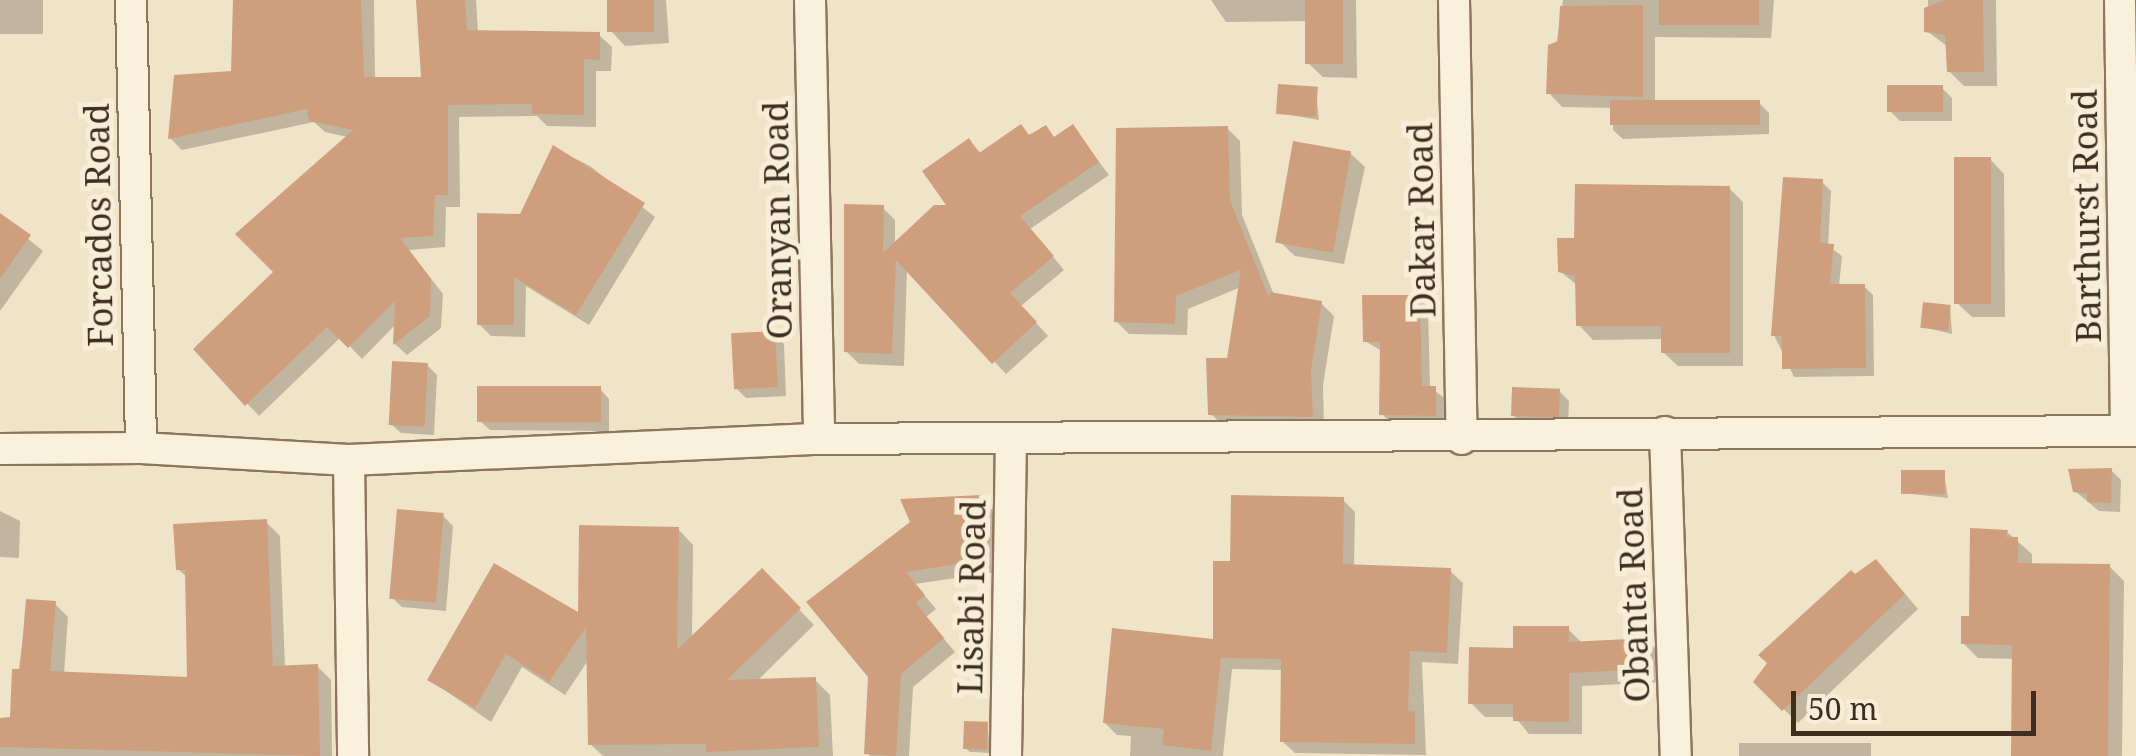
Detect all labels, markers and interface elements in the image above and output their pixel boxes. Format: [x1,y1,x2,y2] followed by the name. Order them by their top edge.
[2063,89,2109,343] street label: Barthurst Road
[754,100,800,340] street label: Oranyan Road
[75,103,121,347] street label: Forcados Road
[1398,122,1444,318] street label: Dakar Road
[1608,487,1658,703] street label: Obanta Road
[948,499,994,695] street label: Lisabi Road
[1796,671,2041,733] scale bar
[1808,688,1878,729] text: 50 m

